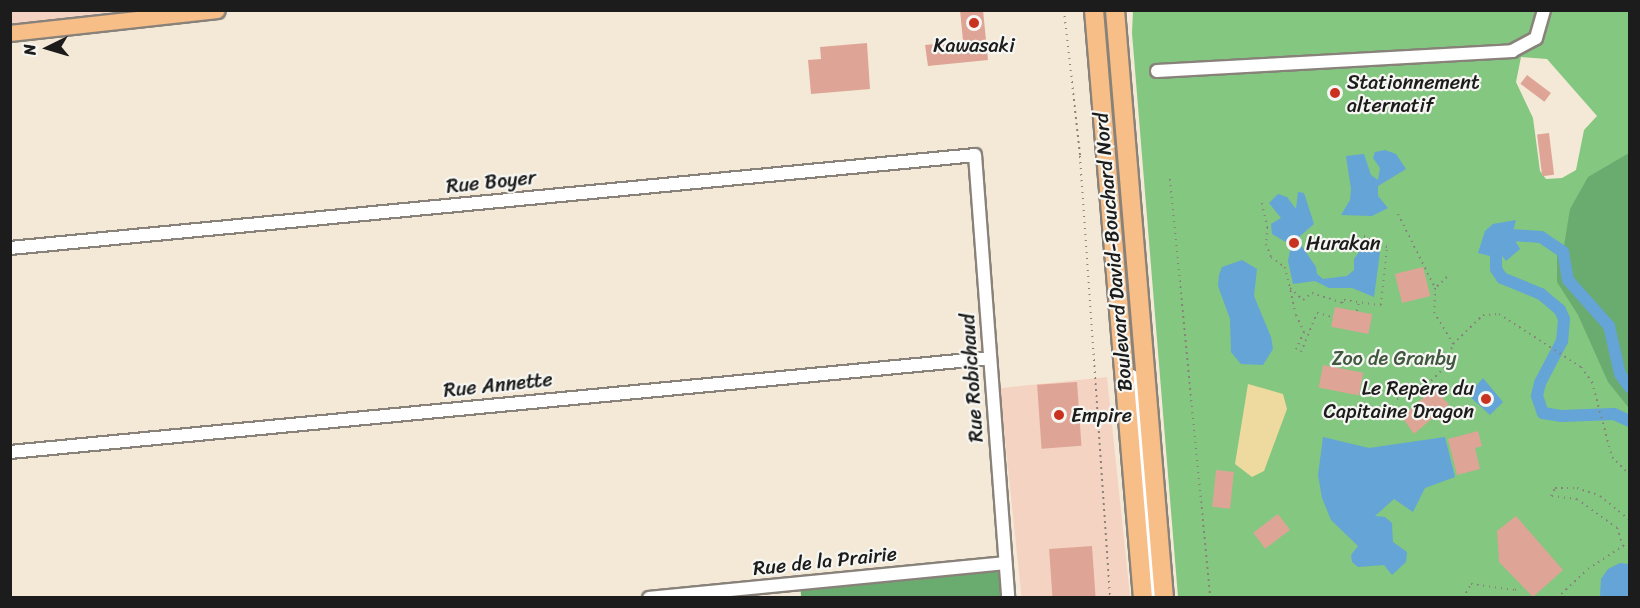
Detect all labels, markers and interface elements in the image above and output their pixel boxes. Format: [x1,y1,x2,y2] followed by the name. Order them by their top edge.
[967,16,981,30] marker: Kawasaki
[18,18,78,78] north arrow
[933,33,1015,57] place label: Kawasaki
[15,43,44,56] text: N
[1347,70,1480,117] place label: Stationnement alternatif
[1328,86,1342,100] marker: Stationnement alternatif
[1089,112,1137,392] street label: Boulevard David-Bouchard Nord
[445,165,537,199] street label: Rue Boyer
[1306,231,1381,255] place label: Hurakan
[1287,236,1301,250] marker: Hurakan
[956,313,988,443] street label: Rue Robichaud
[1332,346,1456,370] park label: Zoo de Granby
[442,367,554,403] street label: Rue Annette
[1323,376,1474,423] place label: Le Repère du Capitaine Dragon
[1479,392,1493,406] marker: Le Repère du Capitaine Dragon
[1071,403,1132,427] place label: Empire
[1052,408,1066,422] marker: Empire
[752,541,898,581] street label: Rue de la Prairie

